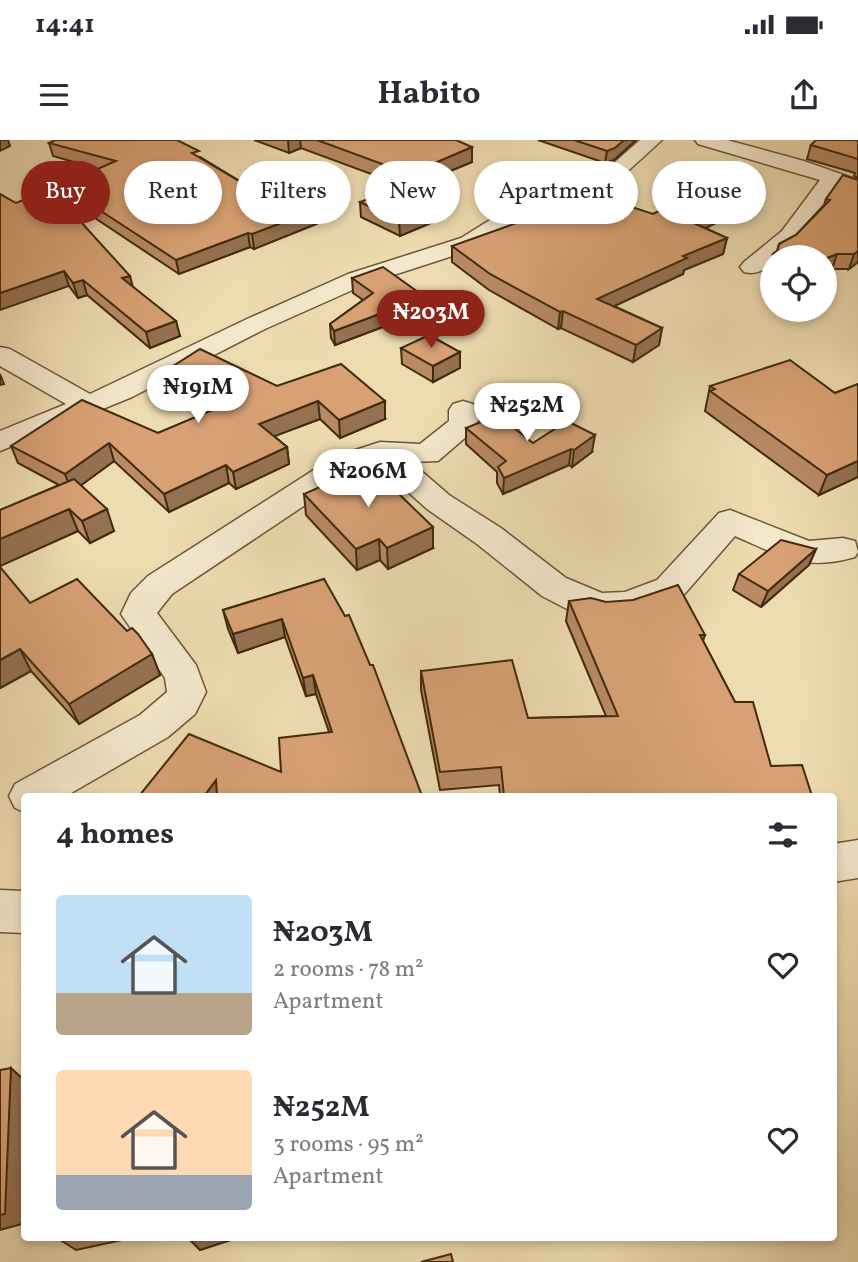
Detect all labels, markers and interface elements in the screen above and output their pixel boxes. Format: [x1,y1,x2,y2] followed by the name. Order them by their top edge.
[35,7,95,43] text: 14:41
[378,73,480,117] text: Habito
[35,76,73,114] icon: menu
[785,76,823,114] icon: share
[21,161,110,224] chip: Buy
[124,161,222,224] chip: Rent
[236,161,351,224] chip: Filters
[365,161,460,224] chip: New
[474,161,638,224] chip: Apartment
[652,161,766,224] chip: House
[760,245,837,322] map controls
[760,245,837,322] button: locate
[382,290,480,350] pin: ₦203M
[393,297,469,329] text: ₦203M
[149,366,247,425] pin: ₦191M
[163,372,233,404] text: ₦191M
[478,384,576,443] pin: ₦252M
[490,390,564,422] text: ₦252M
[319,450,417,509] pin: ₦206M
[329,456,407,488] text: ₦206M
[56,814,174,856] text: 4 homes
[764,816,802,854] icon: filters
[273,912,373,954] text: ₦203M
[112,923,196,1007] icon: home
[764,946,802,984] icon: heart
[273,954,424,986] text: 2 rooms · 78 m²
[273,986,384,1018] text: Apartment
[273,1087,369,1129] text: ₦252M
[112,1098,196,1182] icon: home
[764,1121,802,1159] icon: heart
[273,1129,424,1161] text: 3 rooms · 95 m²
[273,1161,384,1193] text: Apartment

